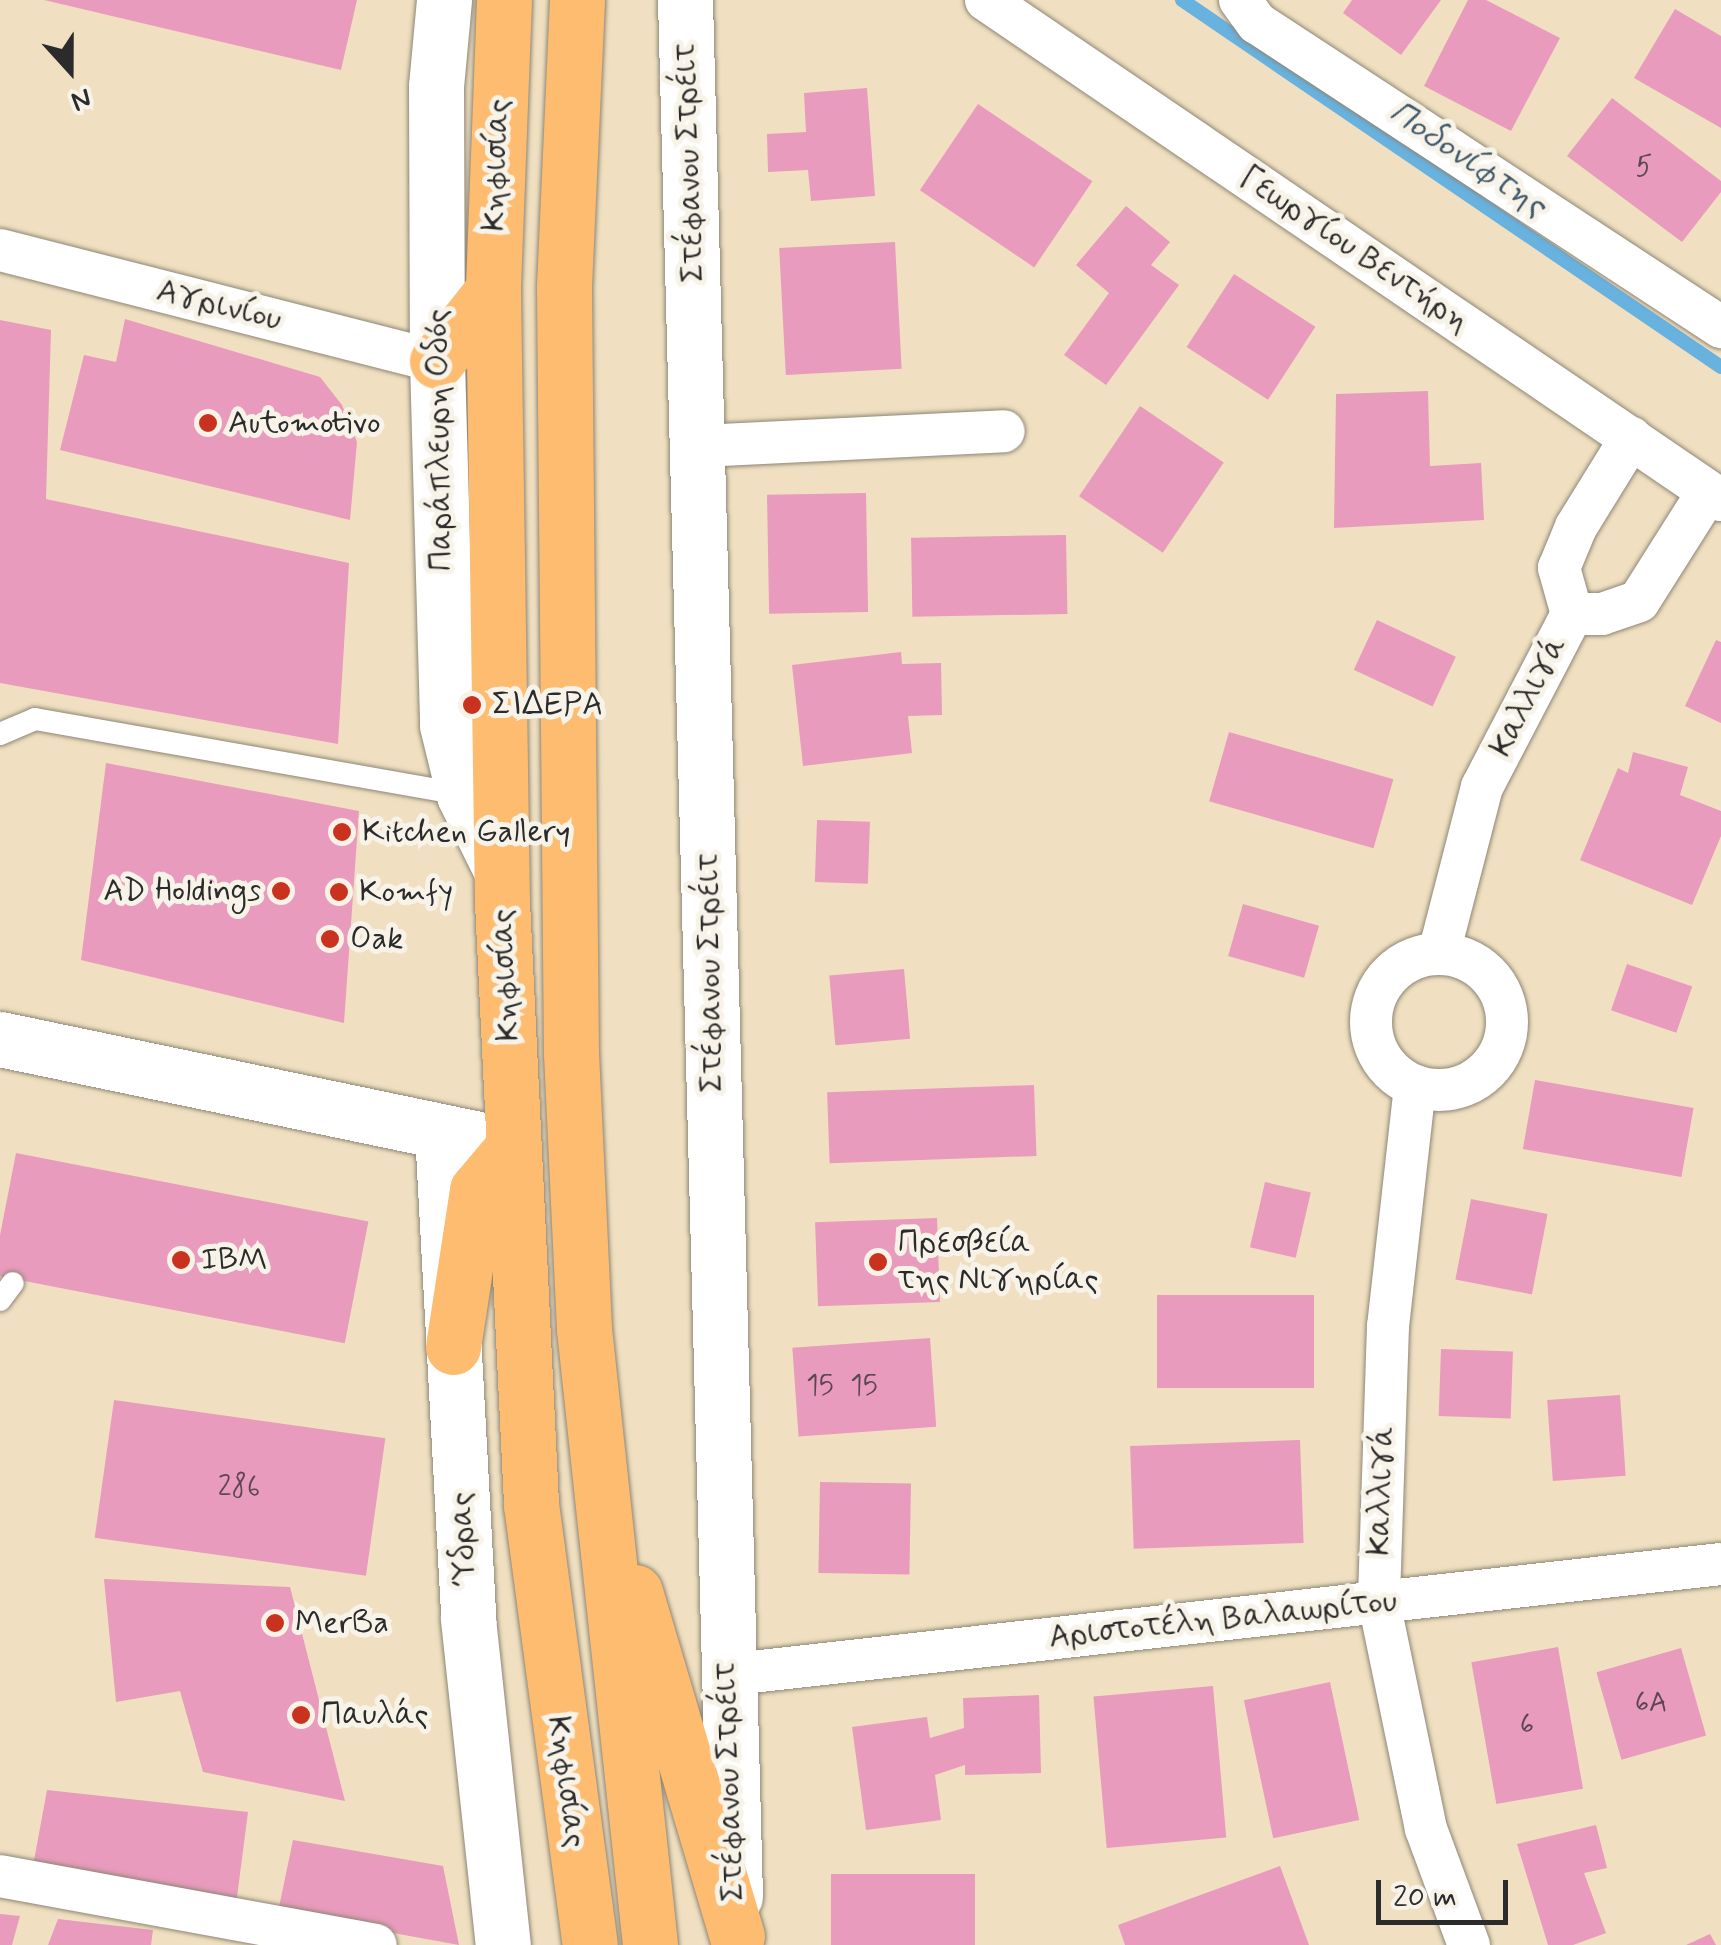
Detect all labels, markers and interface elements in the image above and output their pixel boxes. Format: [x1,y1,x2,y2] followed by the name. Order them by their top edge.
[20,20,120,120] north arrow
[667,43,713,283] street label: Στέφανου Στρέιτ
[66,78,96,119] text: N
[1382,91,1554,227] water label: Ποδονίφτης
[475,98,519,232] street label: Κηφισίας
[1636,151,1652,185] house number: 5
[1232,159,1476,341] street label: Γεωργίου Βεντήρη
[153,272,285,340] street label: Αγρινίου
[419,309,461,571] street label: Παράπλευρη Οδός
[228,404,381,442] place label: Automotivo
[197,412,219,434] marker: Automotivo
[1483,631,1575,763] street label: Καλλιγά
[492,686,603,724] place label: ΣΙΔΕΡΑ
[461,694,483,716] marker: ΣΙΔΕΡΑ
[362,813,571,851] place label: Kitchen Gallery
[331,821,353,843] marker: Kitchen Gallery
[690,853,732,1093] street label: Στέφανου Στρέιτ
[100,872,261,910] place label: AD Holdings
[359,873,453,911] place label: Komfy
[270,880,292,902] marker: AD Holdings
[328,881,350,903] marker: Komfy
[483,908,529,1042] street label: Κηφισίας
[350,920,403,958] place label: Oak
[319,928,341,950] marker: Oak
[898,1225,1099,1300] place label: Πρεσβεία της Νιγηρίας
[201,1241,268,1279] place label: IBM
[170,1249,192,1271] marker: IBM
[867,1251,889,1273] marker: Πρεσβεία της Νιγηρίας
[806,1370,834,1404] house number: 15
[850,1370,878,1404] house number: 15
[1361,1426,1403,1556] street label: Καλλιγά
[218,1471,260,1505] house number: 286
[442,1491,486,1587] street label: Ύδρας
[1047,1583,1399,1657] street label: Αριστοτέλη Βαλαωρίτου
[295,1604,389,1642] place label: MerBa
[264,1612,286,1634] marker: MerBa
[707,1662,753,1902] street label: Στέφανου Στρέιτ
[1635,1687,1667,1721] house number: 6A
[321,1696,429,1734] place label: Παυλάς
[290,1704,312,1726] marker: Παυλάς
[1520,1709,1534,1743] house number: 6
[538,1714,594,1850] street label: Κηφισίας
[1381,1860,1514,1922] scale bar
[1393,1878,1457,1917] text: 20 m

